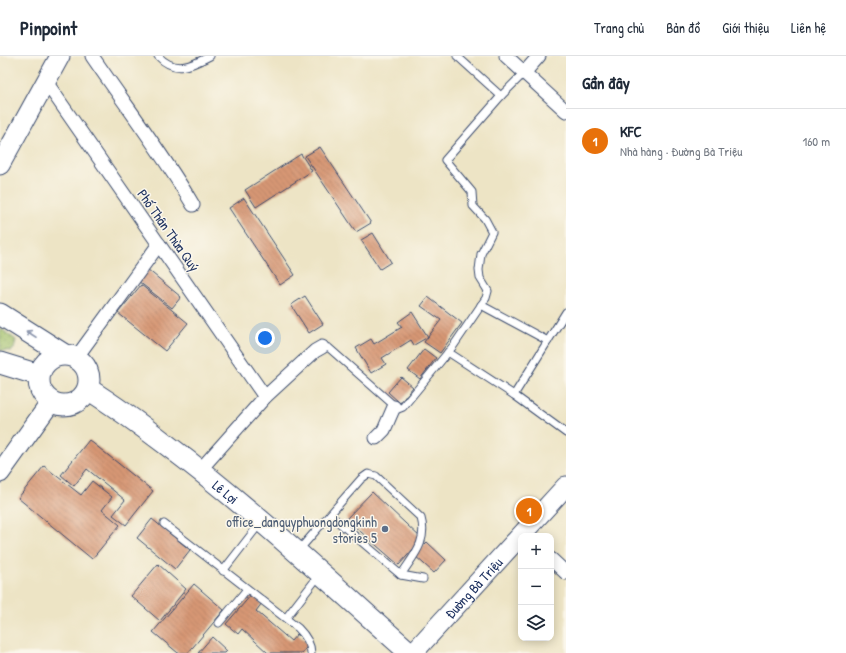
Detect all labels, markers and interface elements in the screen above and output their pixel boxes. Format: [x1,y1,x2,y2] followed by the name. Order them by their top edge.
[20,15,77,41] text: Pinpoint
[594,18,644,37] text: Trang chủ
[666,18,700,37] text: Bản đồ
[722,18,769,37] text: Giới thiệu
[791,18,826,37] text: Liên hệ
[582,71,630,94] text: Gần đây
[620,121,642,142] text: KFC
[593,132,597,150] text: 1
[802,132,830,150] text: 160 m
[620,142,743,160] text: Nhà hàng · Đường Bà Triệu
[133,185,204,276] street label: Phố Thân Thừa Quý
[255,328,275,348] your location
[25,330,37,338] one-way arrow
[209,475,243,508] street label: Lê Lợi
[516,496,542,526] pin: 1
[226,512,377,547] place label: office_danguyphuongdongkinh stories 5
[380,524,390,534] marker: office_danguyphuongdongkinh stories 5
[518,533,554,641] map controls
[518,533,554,569] button: +
[440,552,506,622] street label: Đường Bà Triệu
[518,569,554,605] button: −
[518,605,554,641] button: layers

